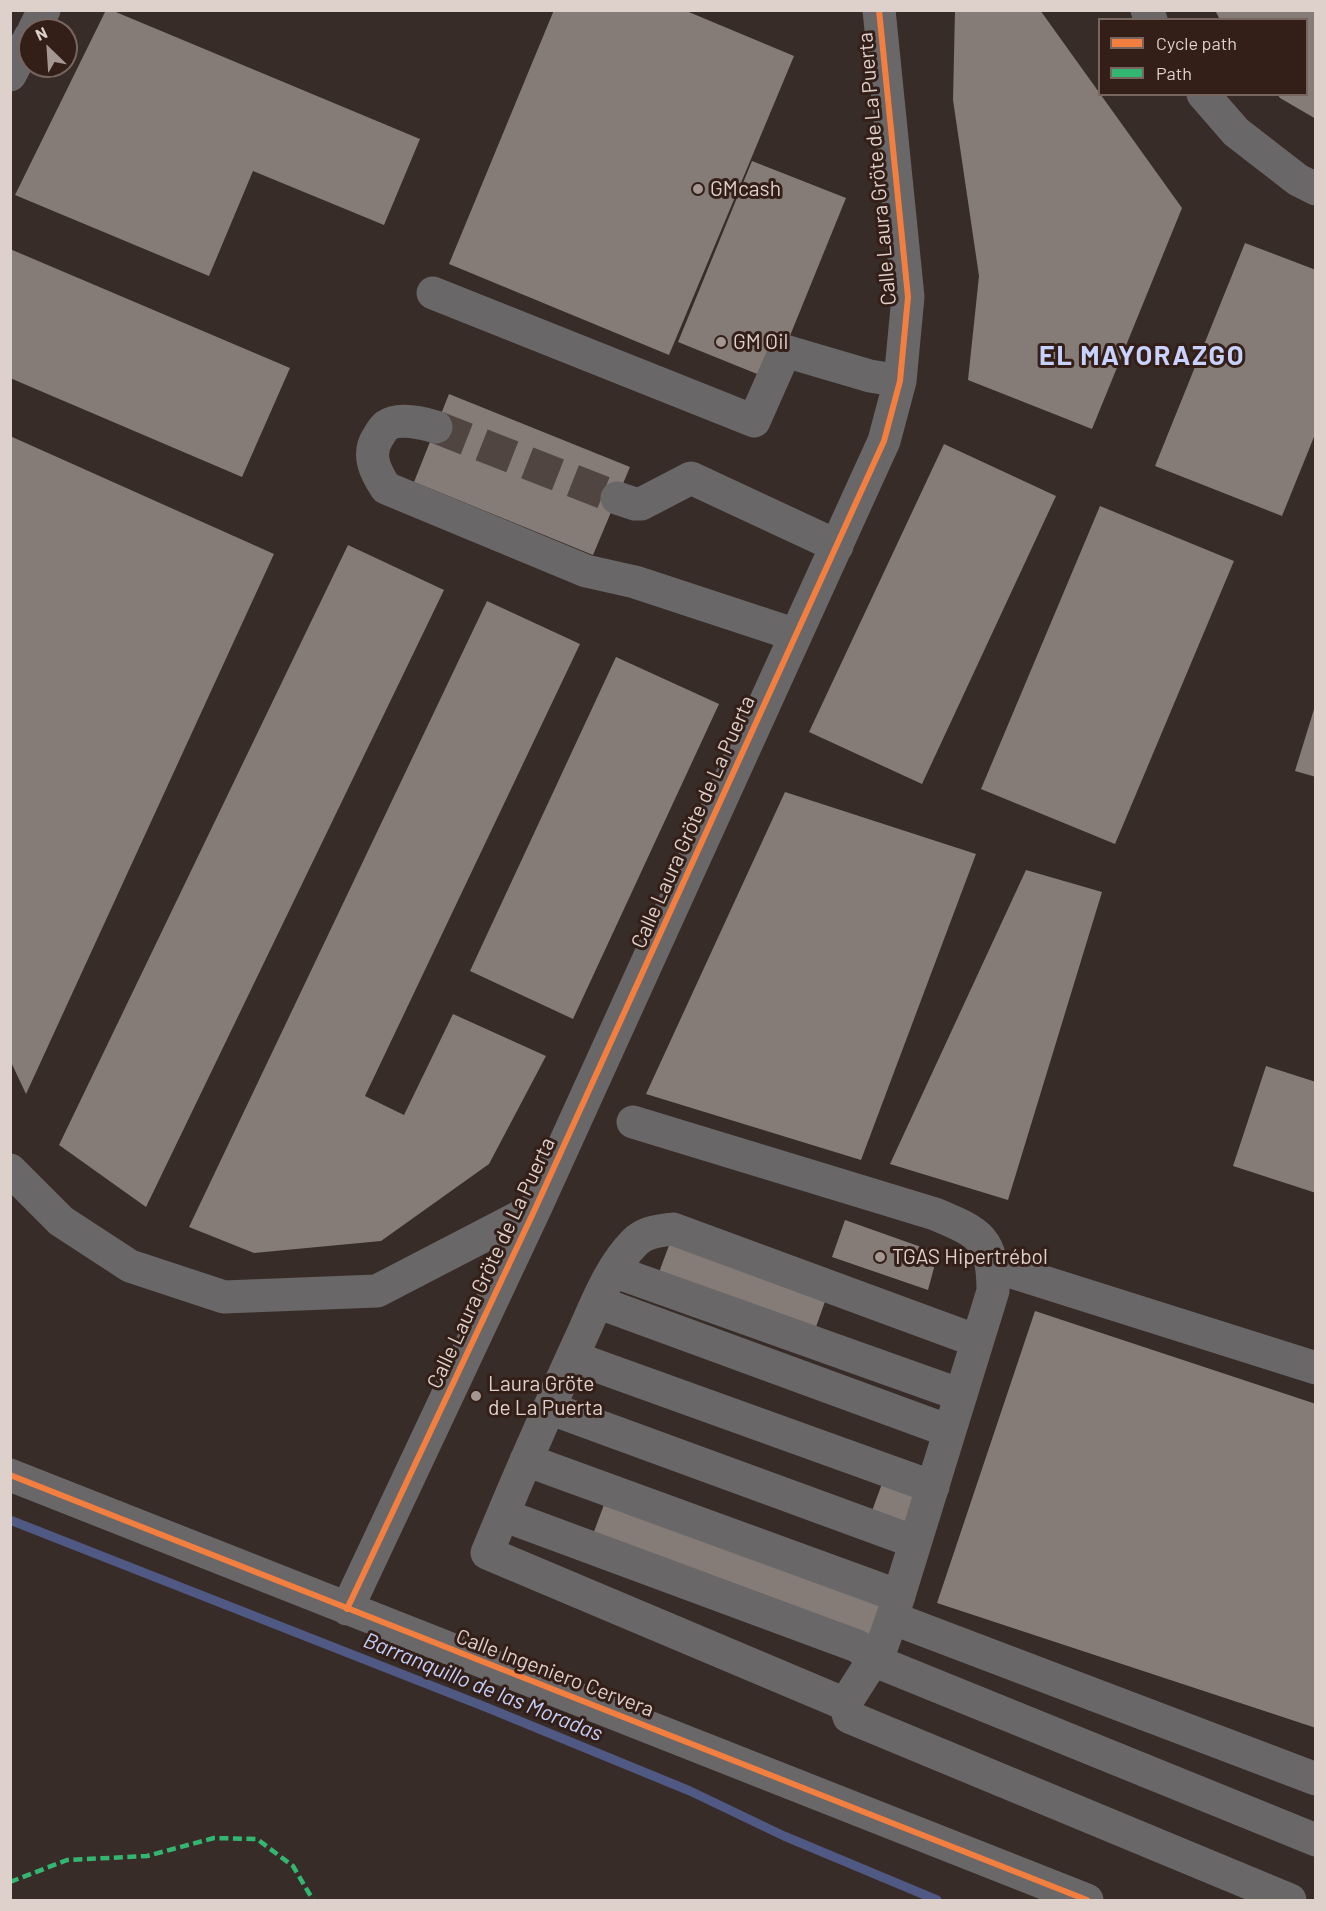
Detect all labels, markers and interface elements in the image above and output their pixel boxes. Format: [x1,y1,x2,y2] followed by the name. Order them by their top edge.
[18,18,78,78] north arrow
[1098,18,1308,96] legend
[32,22,50,44] text: N
[853,31,901,307] street label: Calle Laura Gröte de La Puerta
[1156,32,1237,54] text: Cycle path
[1156,62,1192,84] text: Path
[710,176,781,202] place label: GMcash
[691,182,705,196] marker: GMcash
[733,329,788,355] place label: GM Oil
[714,335,728,349] marker: GM Oil
[1039,340,1245,372] district label: EL MAYORAZGO
[626,692,760,952] street label: Calle Laura Gröte de La Puerta
[422,1134,560,1392] street label: Calle Laura Gröte de La Puerta
[892,1244,1048,1270] place label: TGAS Hipertrébol
[873,1250,887,1264] marker: TGAS Hipertrébol
[488,1371,603,1421] place label: Laura Gröte de La Puerta
[469,1389,483,1403] marker: Laura Gröte de La Puerta
[452,1624,658,1722] street label: Calle Ingeniero Cervera
[360,1627,606,1747] water label: Barranquillo de las Moradas

